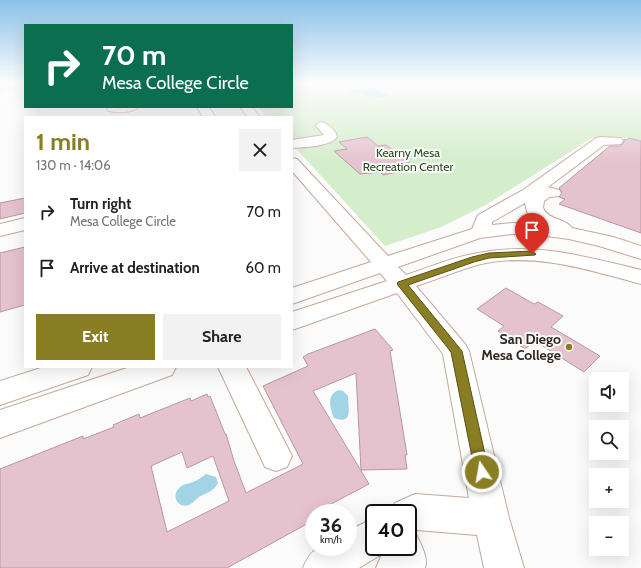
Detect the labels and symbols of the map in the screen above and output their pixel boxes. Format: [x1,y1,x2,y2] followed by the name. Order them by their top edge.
[363,145,453,174] park label: Kearny Mesa Recreation Center
[515,213,549,254] pin
[481,330,561,364] place label: San Diego Mesa College
[564,342,574,352] marker: San Diego Mesa College
[461,451,503,493] position arrow
[365,504,417,556] speed limit sign: 40

